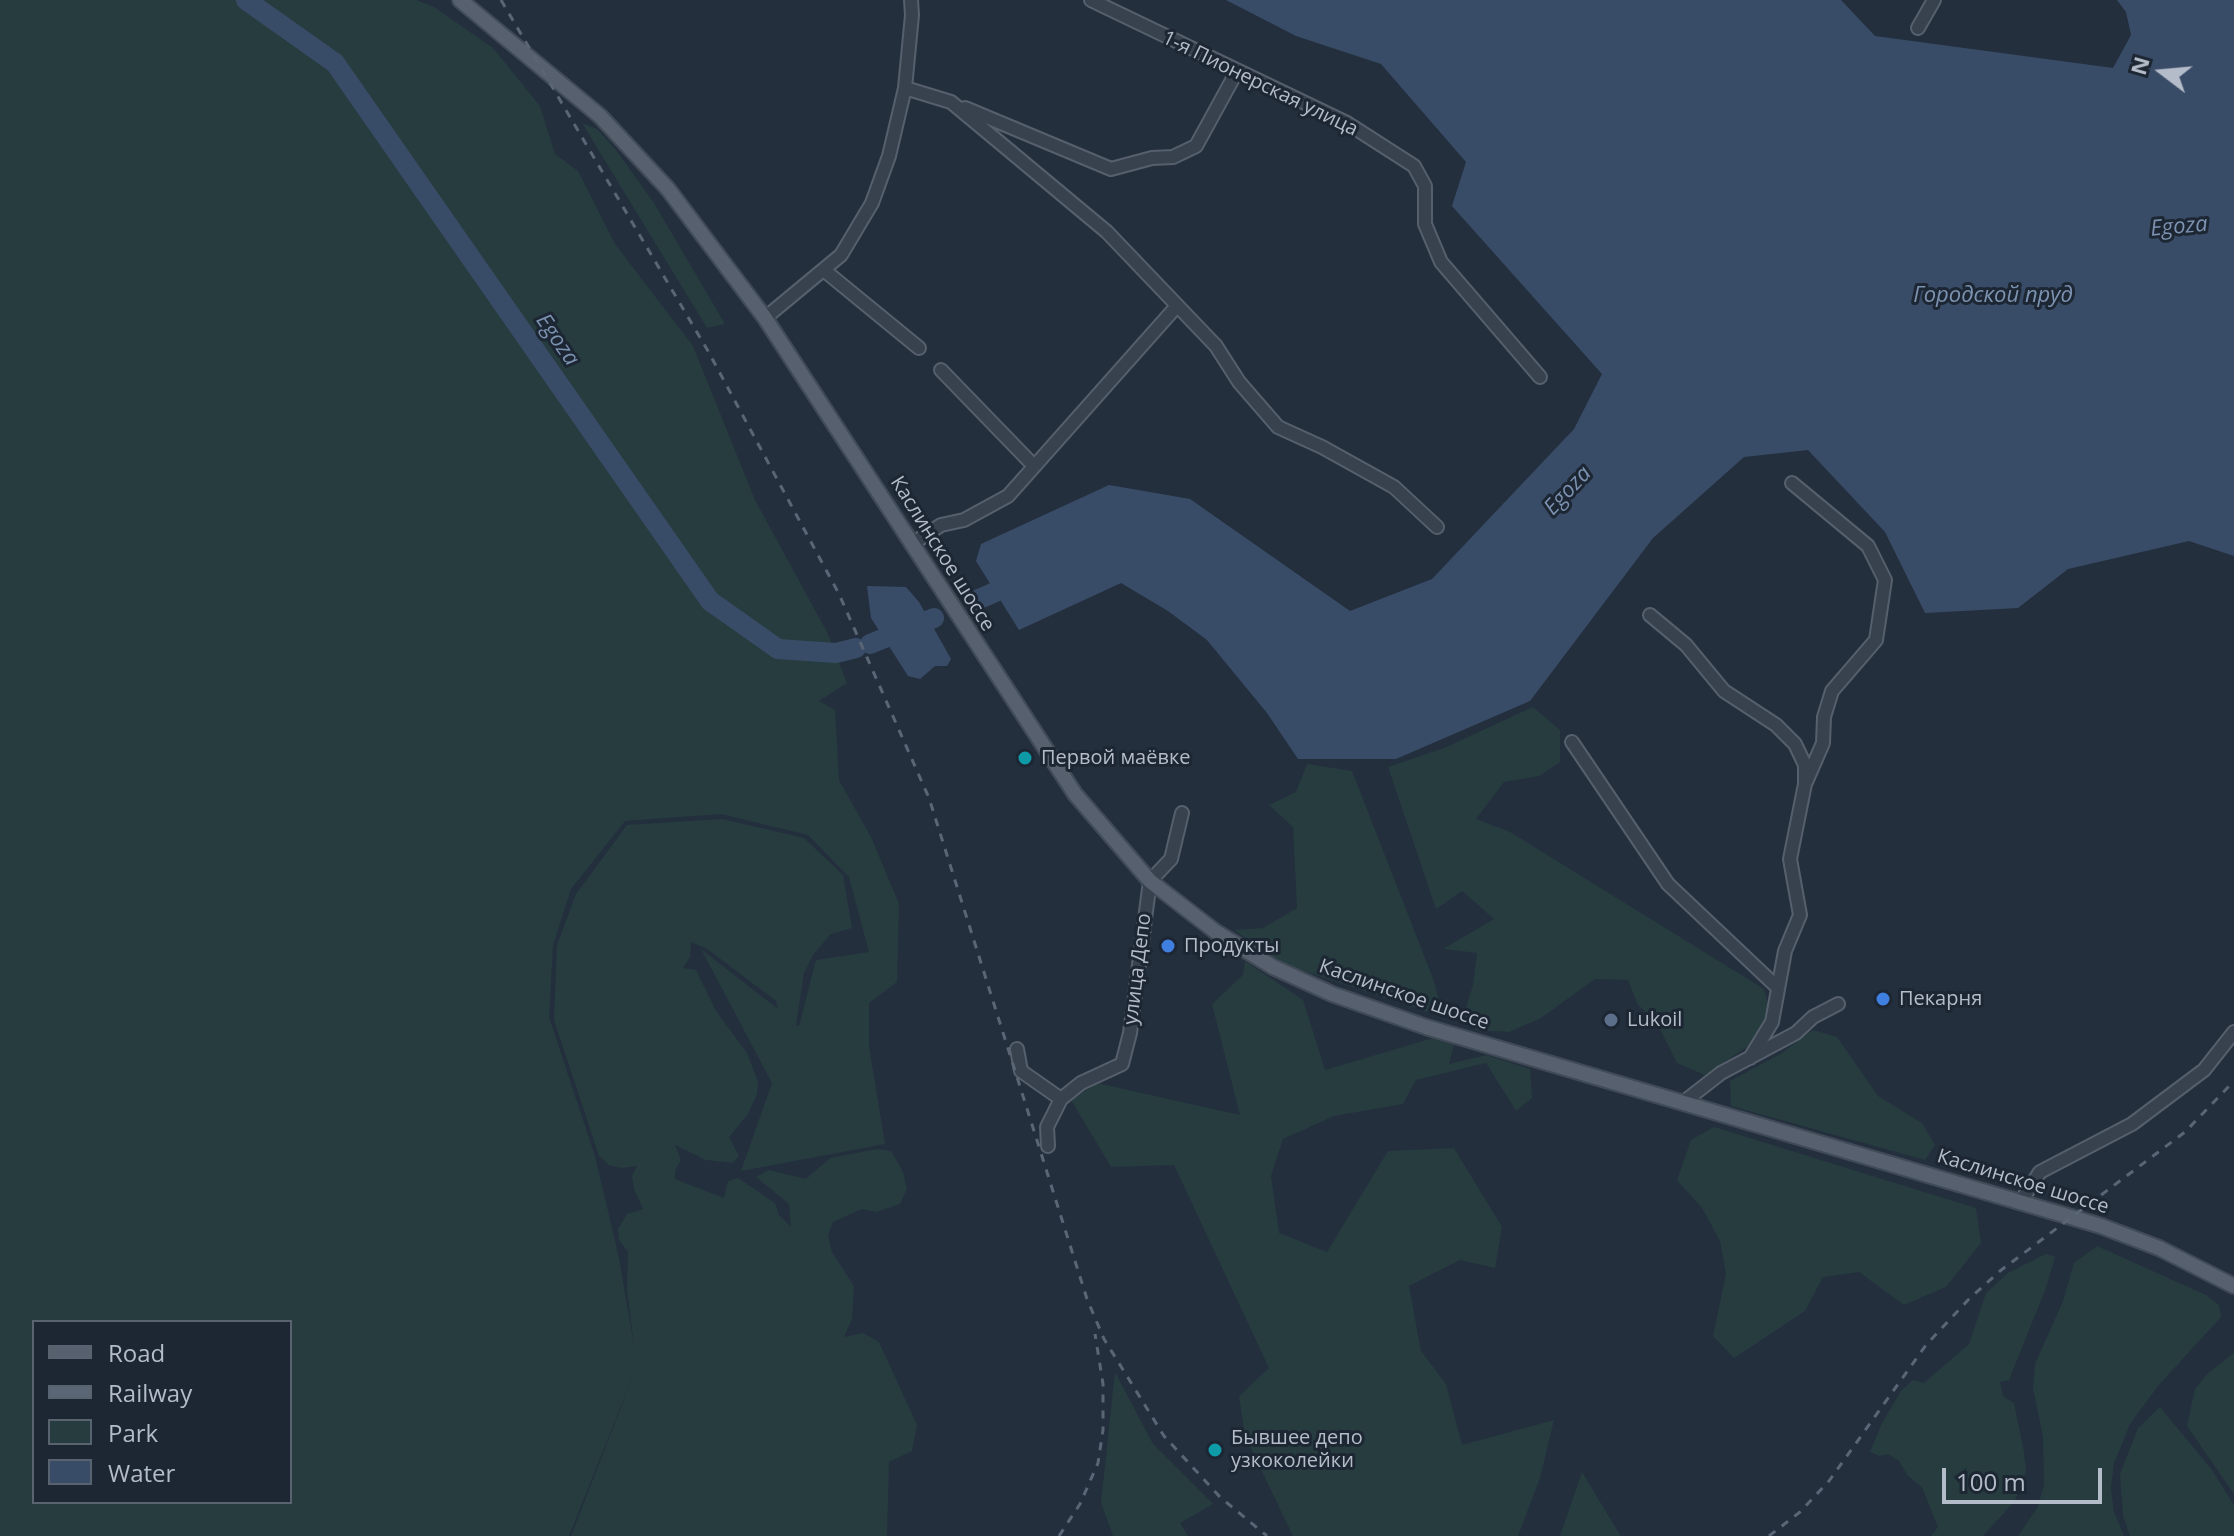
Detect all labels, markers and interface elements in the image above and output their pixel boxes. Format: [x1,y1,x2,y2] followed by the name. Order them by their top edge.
[1158,26,1362,142] street label: 1-я Пионерская улица
[2122,32,2202,112] north arrow
[2122,53,2156,78] text: N
[2149,211,2209,243] water label: Egoza
[1913,283,2073,309] water label: Городской пруд
[530,309,584,371] water label: Egoza
[1539,461,1597,521] water label: Egoza
[885,472,999,636] street label: Каслинское шоссе
[1041,746,1191,770] place label: Первой маёвке
[1016,749,1034,767] marker: Первой маёвке
[1119,912,1157,1026] street label: улица Депо
[1184,934,1279,958] place label: Продукты
[1159,937,1177,955] marker: Продукты
[1316,955,1492,1035] street label: Каслинское шоссе
[1899,987,1982,1011] place label: Пекарня
[1874,990,1892,1008] marker: Пекарня
[1627,1008,1682,1032] place label: Lukoil
[1602,1011,1620,1029] marker: Lukoil
[1934,1144,2112,1220] street label: Каслинское шоссе
[32,1320,292,1504] legend
[108,1336,165,1369] text: Road
[108,1376,192,1409] text: Railway
[108,1416,158,1449] text: Park
[1231,1426,1363,1473] place label: Бывшее депо узкоколейки
[1206,1441,1224,1459] marker: Бывшее депо узкоколейки
[1946,1452,2106,1502] scale bar
[108,1456,175,1489] text: Water
[1956,1465,2026,1498] text: 100 m

